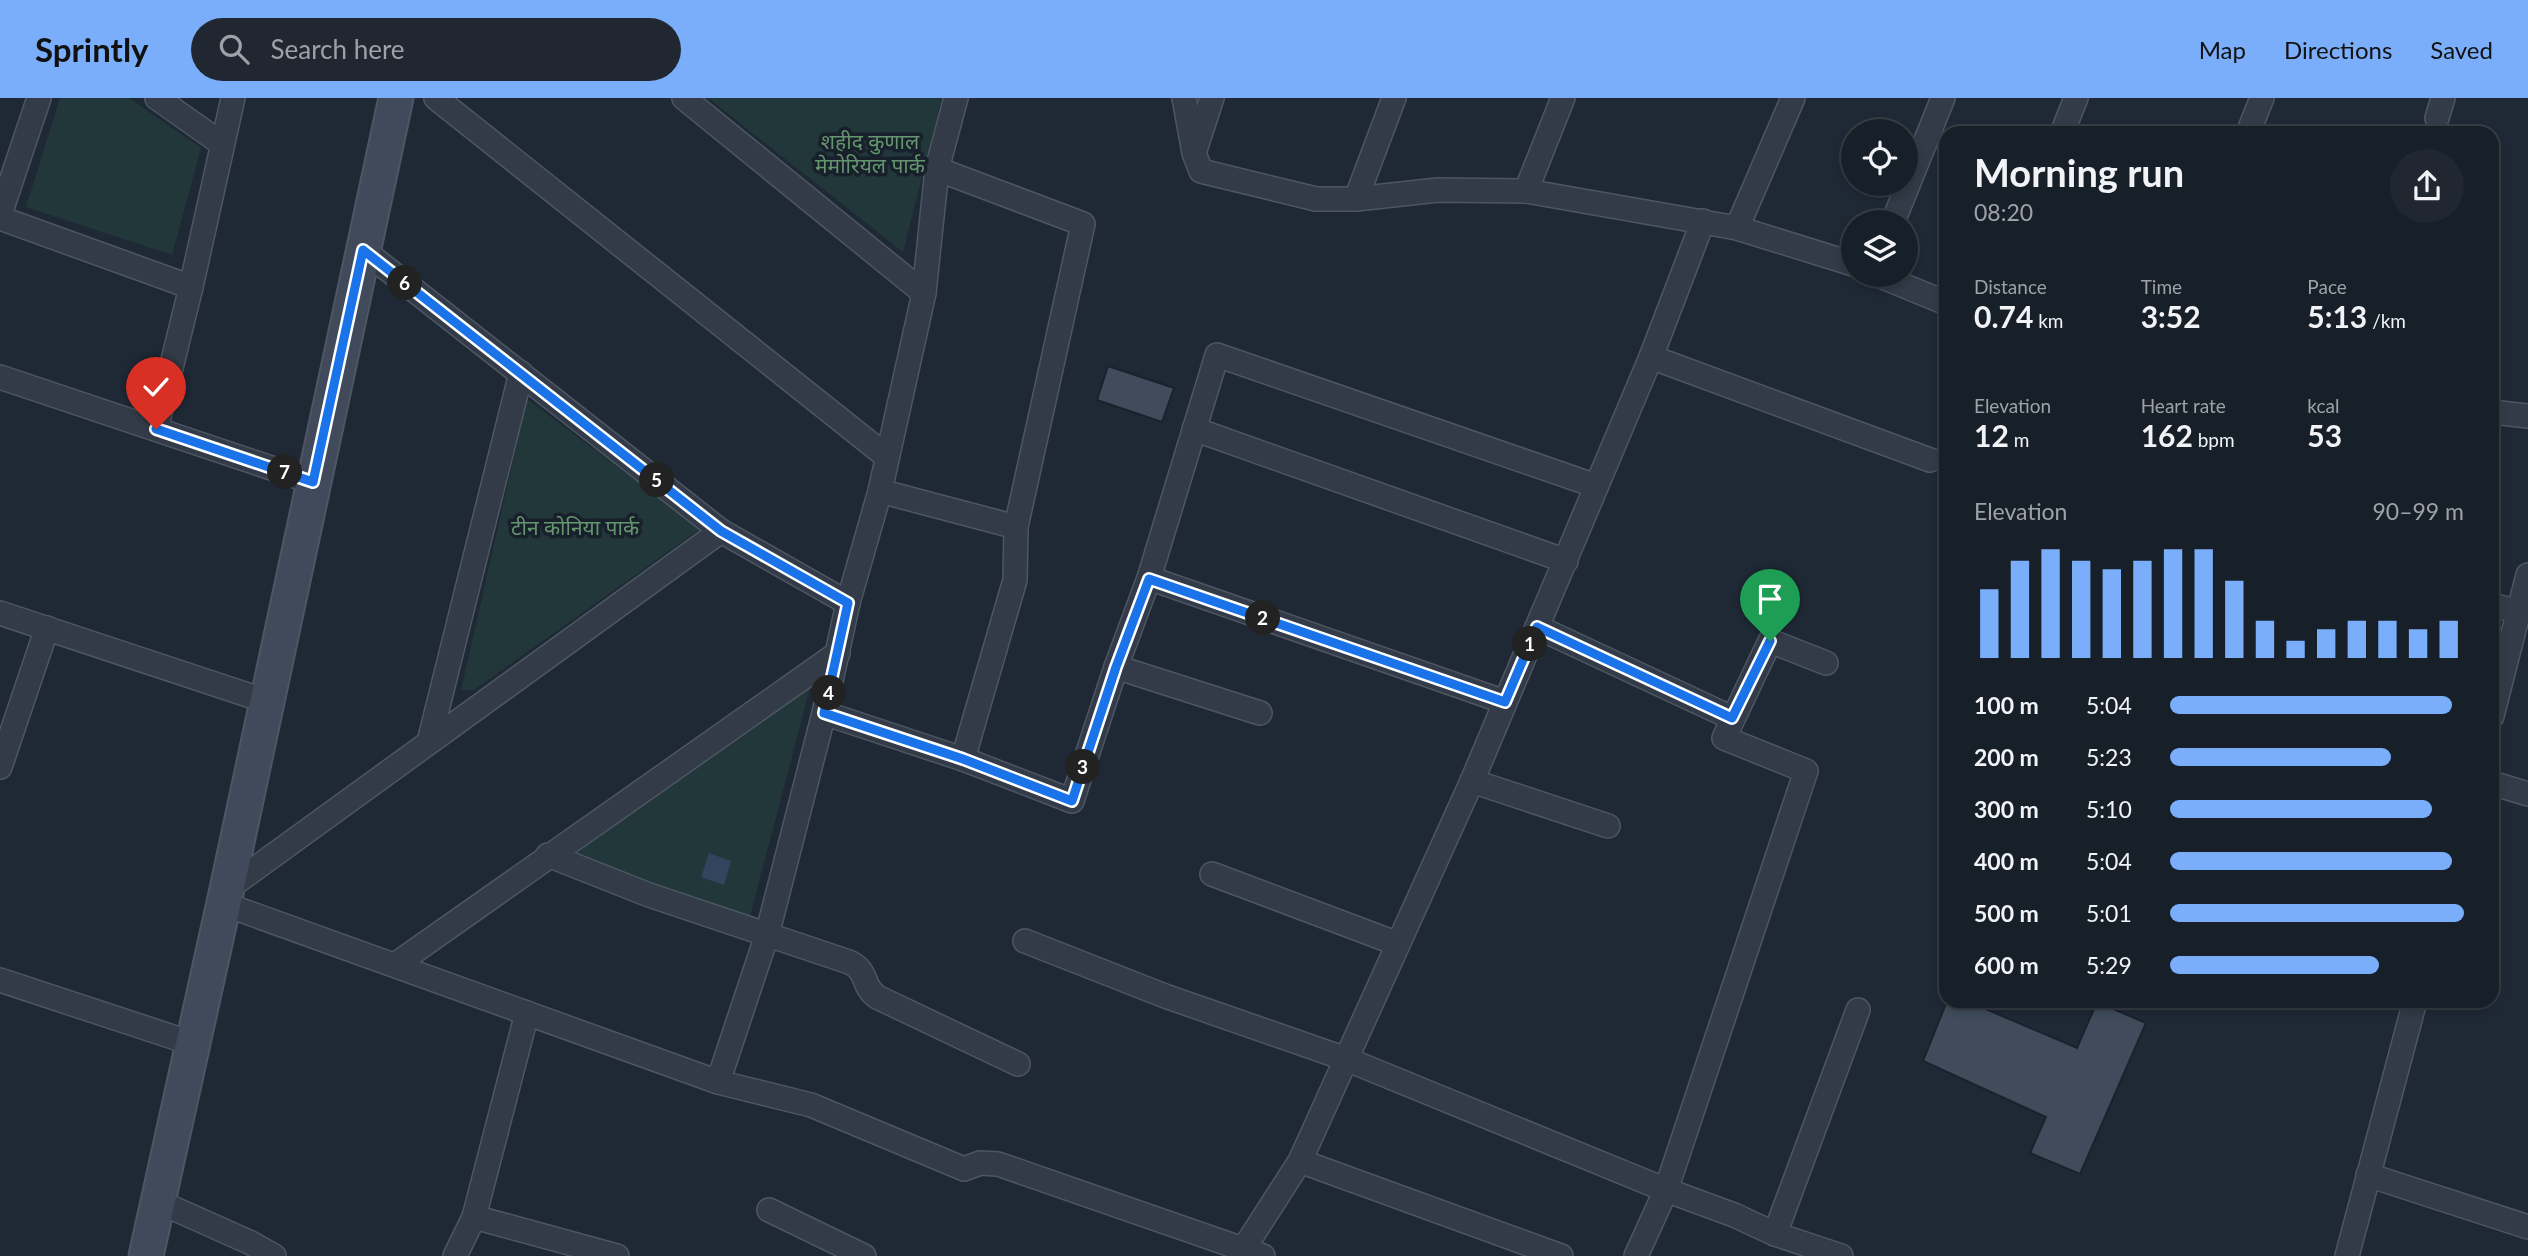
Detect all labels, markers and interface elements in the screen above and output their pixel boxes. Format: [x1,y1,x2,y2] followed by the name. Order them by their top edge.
[191,18,681,81] search box
[35,29,149,69] text: Sprintly
[215,30,253,68] icon: search
[271,33,405,65] text: Search here
[2199,35,2246,64] text: Map
[2284,35,2392,64] text: Directions
[2430,35,2493,64] text: Saved
[1841,119,1918,287] map controls
[1841,119,1918,196] button: locate
[815,128,926,177] park label: शहीद कुणाल मेमोरियल पार्क
[1974,149,2184,195] text: Morning run
[2390,149,2464,223] button: share
[1974,198,2033,226] text: 08:20
[1841,210,1918,287] button: layers
[388,266,422,300] pin: 6
[399,271,410,294] text: 6
[1974,275,2047,298] text: Distance
[2141,275,2182,298] text: Time
[2307,275,2347,298] text: Pace
[1974,298,2033,334] text: 0.74
[2141,298,2201,334] text: 3:52
[2307,298,2367,334] text: 5:13
[2033,309,2063,332] text: km
[2367,309,2406,332] text: /km
[126,357,186,429] pin
[137,368,175,406] icon: check
[1974,394,2051,417] text: Elevation
[2141,394,2226,417] text: Heart rate
[2307,394,2339,417] text: kcal
[1974,417,2009,453] text: 12
[2141,417,2193,453] text: 162
[2307,417,2342,453] text: 53
[2009,428,2029,451] text: m
[2193,428,2235,451] text: bpm
[268,454,302,490] pin: 7
[279,460,290,483] text: 7
[640,462,674,498] pin: 5
[651,468,662,491] text: 5
[1974,497,2067,525] text: Elevation
[2372,497,2464,525] text: 90–99 m
[511,514,640,539] park label: टीन कोनिया पार्क
[1740,569,1800,641] pin
[1751,580,1789,618] icon: arrive
[1246,601,1280,636] pin: 2
[1257,606,1268,629] text: 2
[1512,626,1548,662] pin: 1
[1524,632,1535,655] text: 1
[812,676,846,710] pin: 4
[823,681,834,704] text: 4
[1974,691,2039,719] text: 100 m
[2086,691,2132,719] text: 5:04
[1974,743,2039,771] text: 200 m
[2086,743,2132,771] text: 5:23
[1066,750,1100,784] pin: 3
[1077,755,1088,778] text: 3
[1974,795,2039,823] text: 300 m
[2086,795,2132,823] text: 5:10
[1974,847,2039,875] text: 400 m
[2086,847,2132,875] text: 5:04
[1974,899,2039,927] text: 500 m
[2086,899,2132,927] text: 5:01
[1974,951,2039,979] text: 600 m
[2086,951,2132,979] text: 5:29

